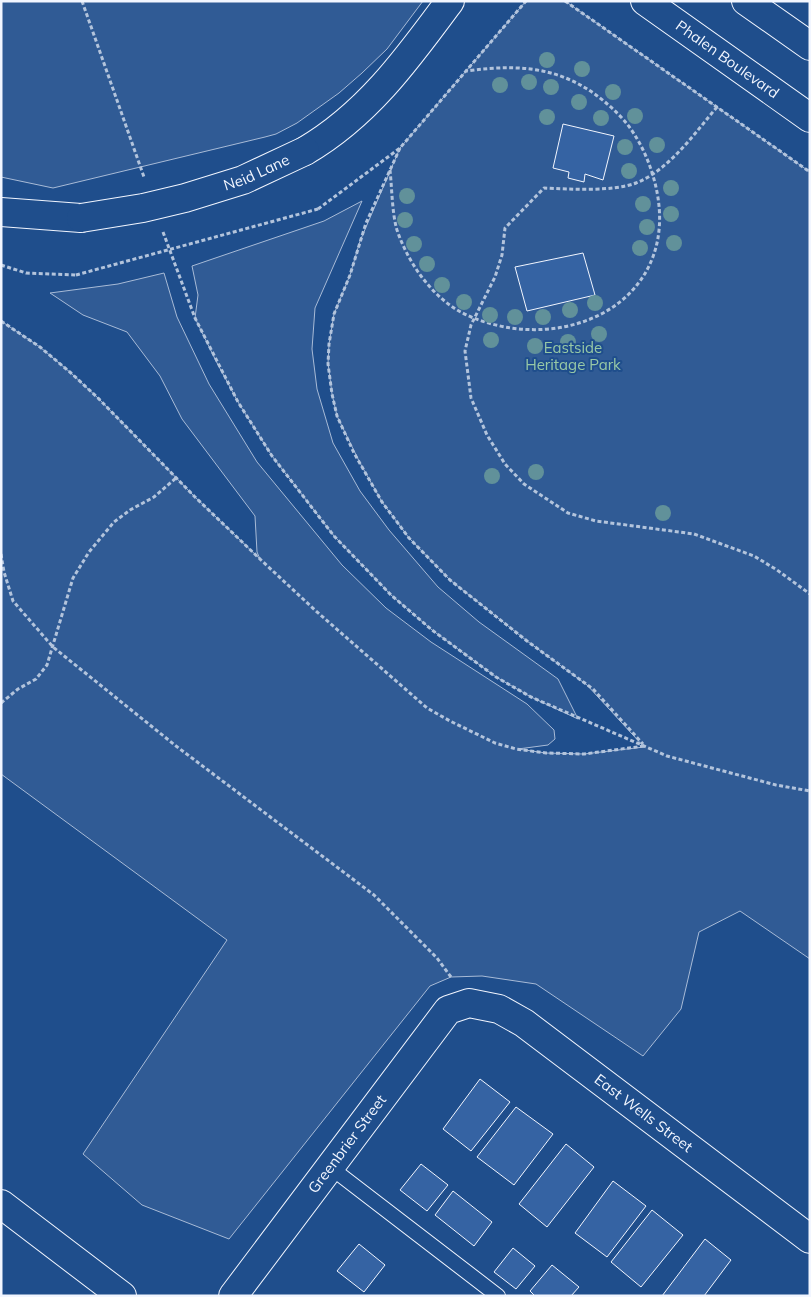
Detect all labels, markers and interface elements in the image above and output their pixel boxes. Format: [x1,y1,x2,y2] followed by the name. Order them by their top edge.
[672,16,783,102] street label: Phalen Boulevard
[221,150,292,194] street label: Neid Lane
[525,338,621,374] park label: Eastside Heritage Park
[591,1070,697,1156] street label: East Wells Street
[304,1091,390,1197] street label: Greenbrier Street

